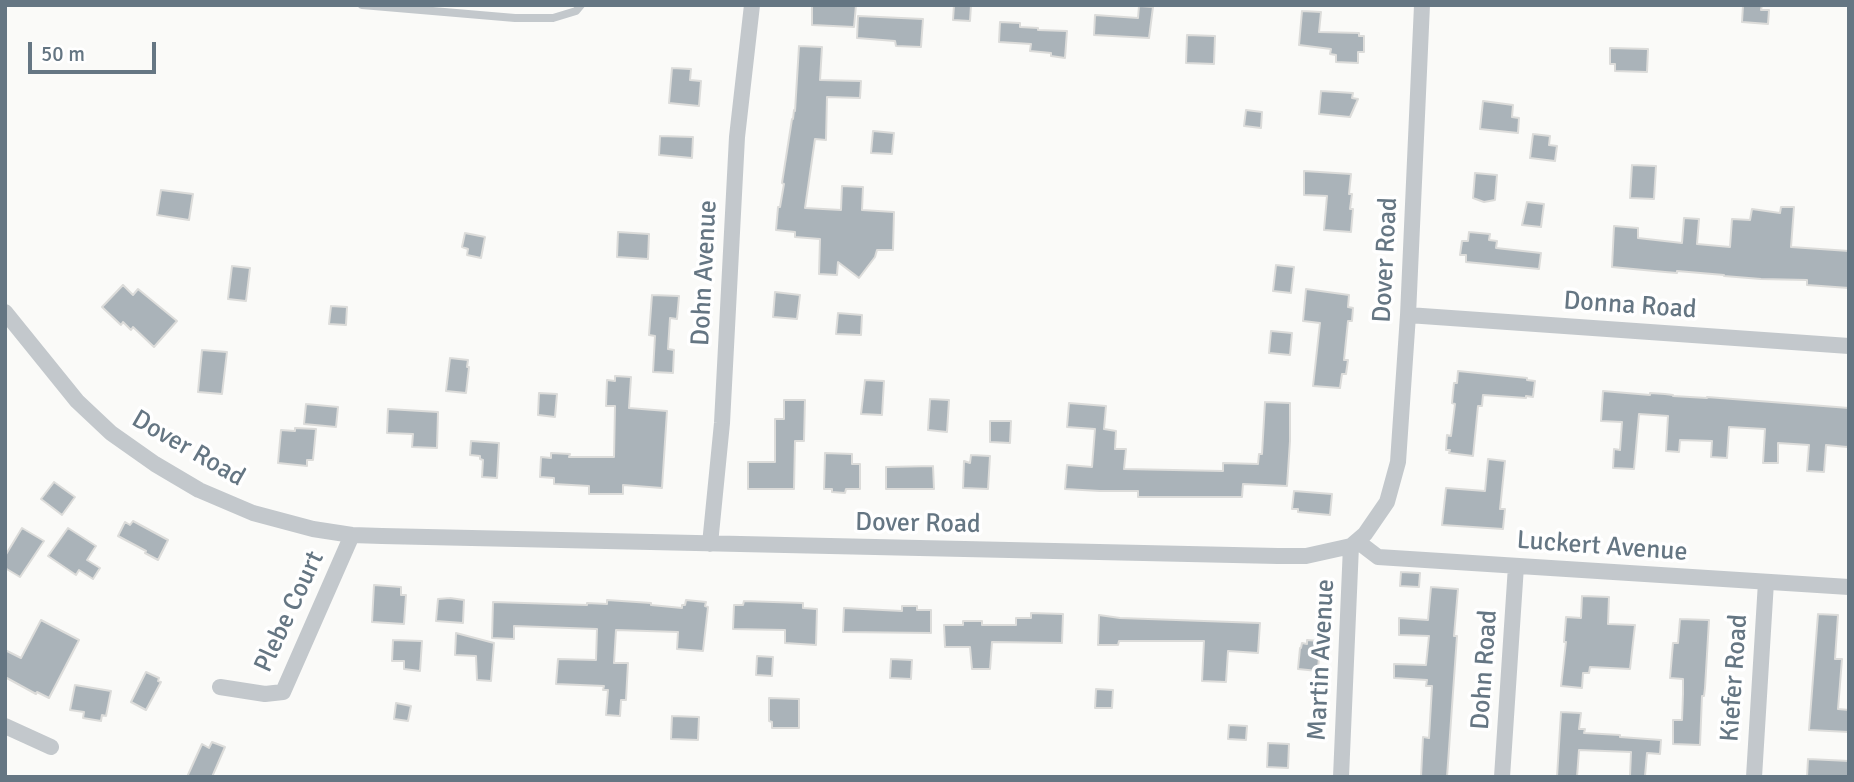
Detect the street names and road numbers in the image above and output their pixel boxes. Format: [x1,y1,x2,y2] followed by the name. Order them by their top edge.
[1367,196,1405,324] street label: Dover Road
[686,199,724,347] street label: Dohn Avenue
[1562,286,1698,326] street label: Donna Road
[126,404,250,494] street label: Dover Road
[855,507,981,541] street label: Dover Road
[1516,525,1688,569] street label: Luckert Avenue
[248,546,332,678] street label: Plebe Court
[1302,578,1342,742] street label: Martin Avenue
[1465,609,1505,731] street label: Dohn Road
[1715,613,1755,743] street label: Kiefer Road

